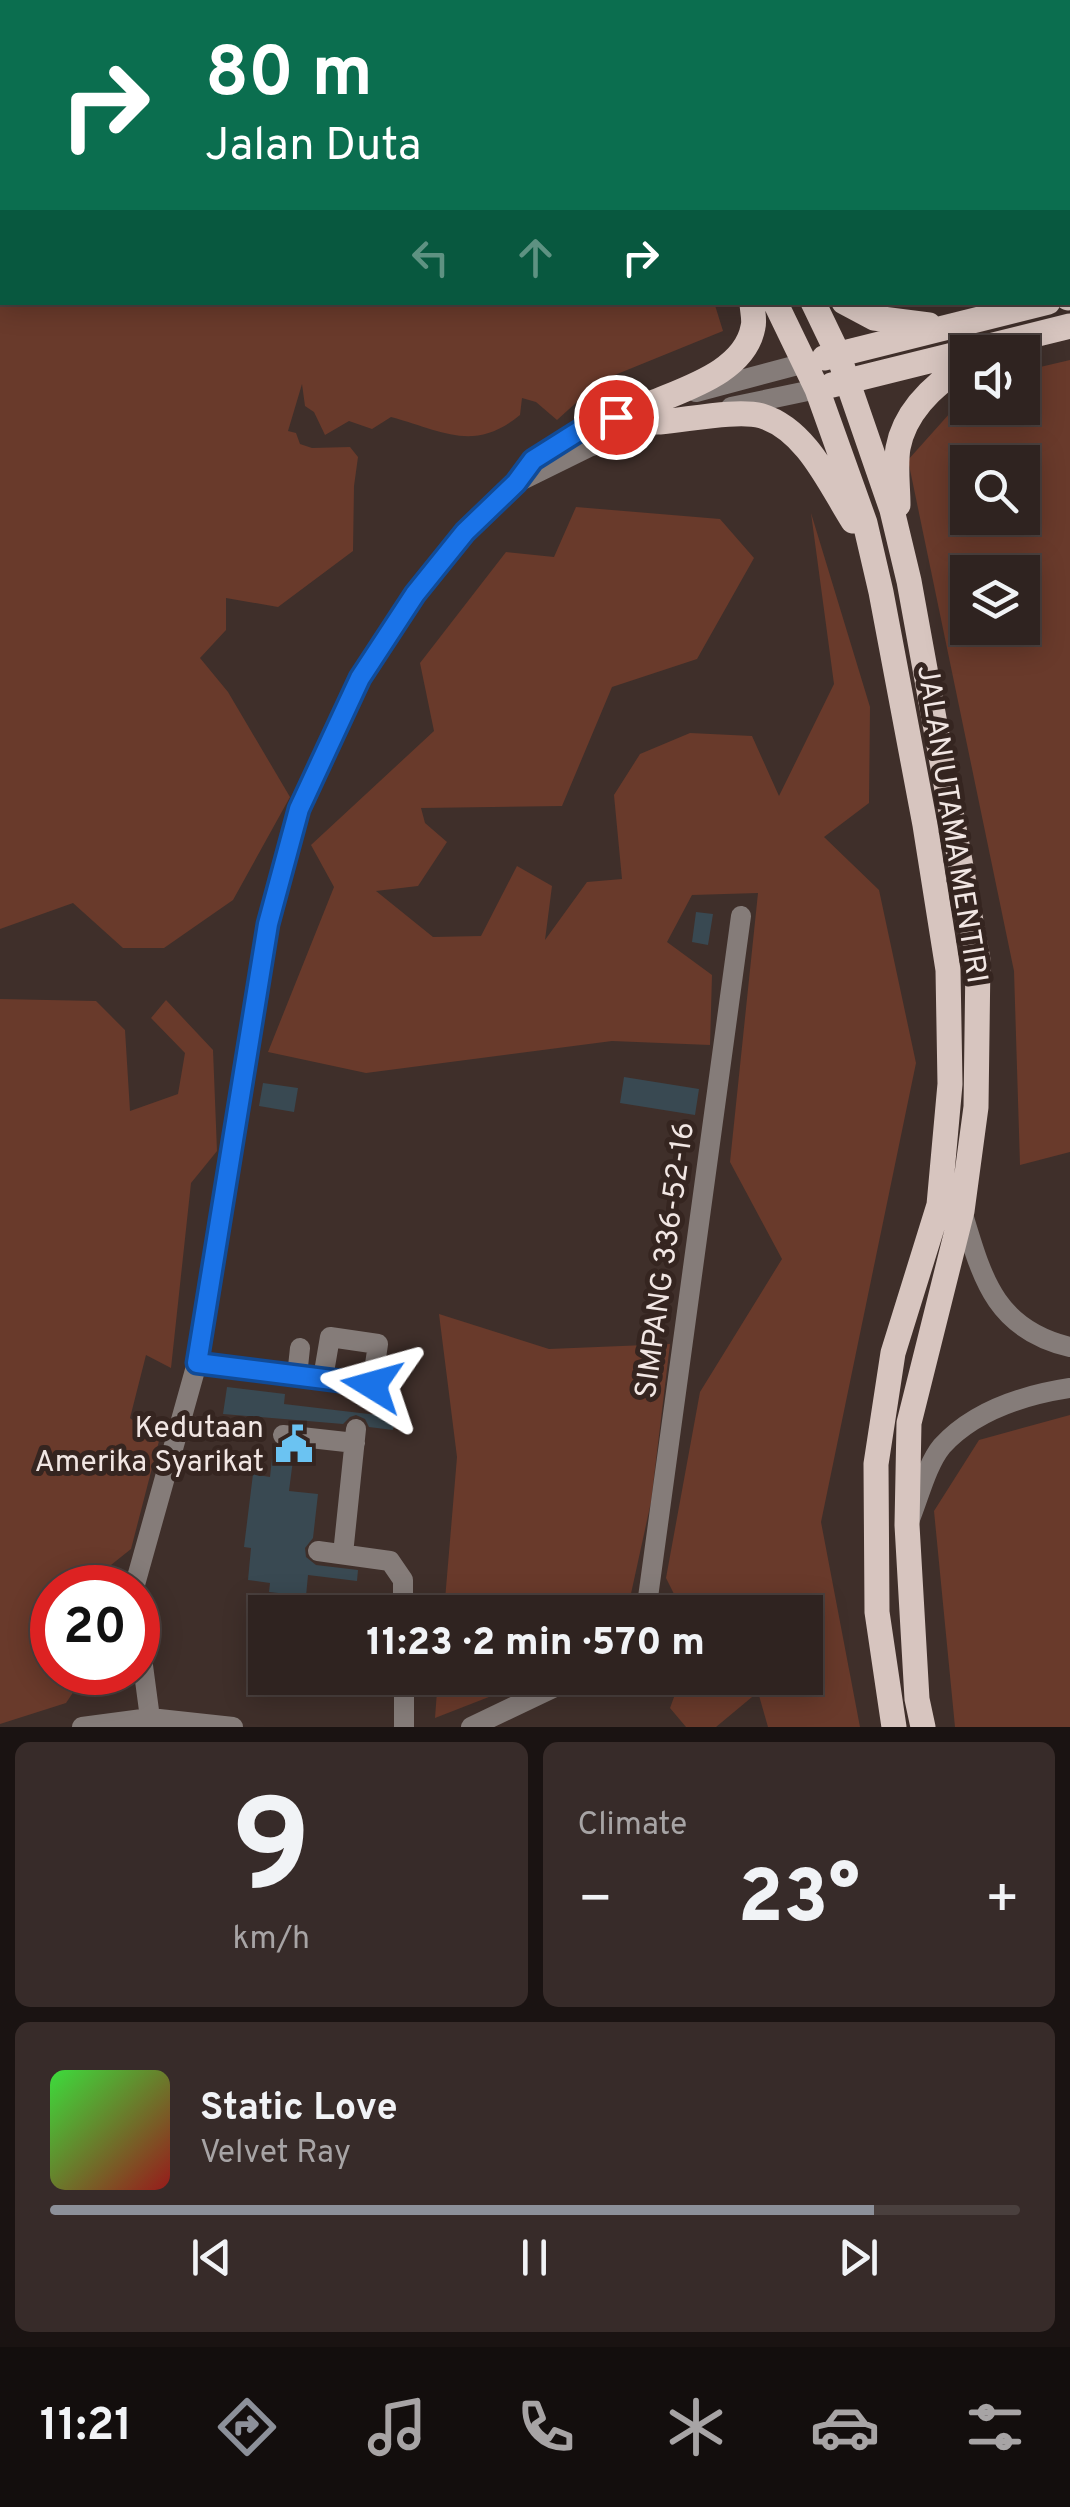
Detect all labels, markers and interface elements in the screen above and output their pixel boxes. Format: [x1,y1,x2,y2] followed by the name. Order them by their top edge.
[205,32,373,121] text: 80 m
[40,40,170,170] icon: right
[205,119,421,176] text: Jalan Duta
[403,230,458,285] icon: left
[508,230,563,285] icon: ahead
[613,230,668,285] icon: right
[950,335,1040,645] map controls
[950,335,1040,425] button: sound
[574,375,659,460] pin
[589,390,644,445] icon: arrive
[950,445,1040,535] button: search
[950,555,1040,645] button: layers
[907,663,994,986] street label: JALAN UTAMA MENTIRI
[629,1120,704,1401] street label: SIMPANG 336-52-16
[320,1333,424,1437] position arrow
[34,1411,264,1482] place label: Kedutaan Amerika Syarikat
[273,1423,315,1465] public building icon: Kedutaan Amerika Syarikat
[30,1565,160,1695] speed limit sign: 20
[366,1620,705,1669] text: 11:23 · 2 min · 570 m
[231,1772,311,1937] text: 9
[578,1806,687,1846] text: Climate
[738,1854,860,1949] text: 23°
[578,1867,613,1937] text: −
[985,1867,1020,1937] text: +
[232,1920,310,1960] text: km/h
[200,2085,398,2134] text: Static Love
[200,2134,351,2174] text: Velvet Ray
[184,2230,239,2285] icon: previous
[507,2230,562,2285] icon: pause
[831,2230,886,2285] icon: next
[212,2392,282,2462] icon: directions
[362,2392,432,2462] icon: music
[511,2392,581,2462] icon: phone
[661,2392,731,2462] icon: climate
[810,2392,880,2462] icon: car
[960,2392,1030,2462] icon: filters
[40,2399,132,2456] text: 11:21

